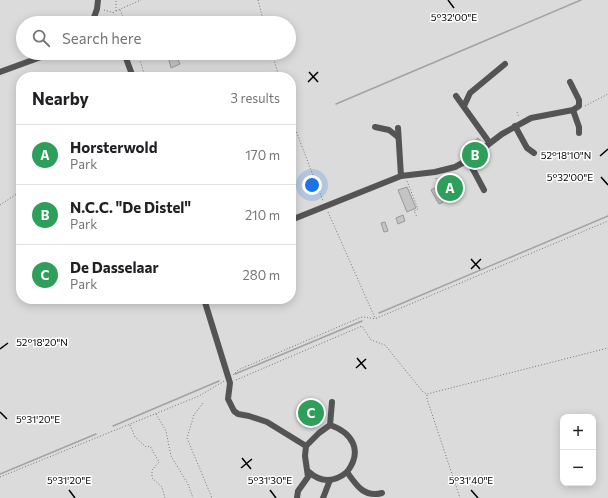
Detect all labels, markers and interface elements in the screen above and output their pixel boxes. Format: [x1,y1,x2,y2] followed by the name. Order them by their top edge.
[431,11,477,23] text: 5°32'00"E
[16,16,296,60] search box
[30,27,52,49] icon: search
[62,29,141,47] text: Search here
[32,88,89,109] text: Nearby
[231,90,280,106] text: 3 results
[70,138,157,156] text: Horsterwold
[462,140,488,170] pin: B
[40,147,50,163] text: A
[245,147,280,163] text: 170 m
[541,149,591,161] text: 52°18'10"N
[70,156,97,172] text: Park
[547,171,593,183] text: 5°32'00"E
[437,173,463,203] pin: A
[302,175,322,195] your location
[70,198,191,216] text: N.C.C. "De Distel"
[41,207,49,223] text: B
[245,207,280,223] text: 210 m
[70,216,97,232] text: Park
[70,258,159,276] text: De Dasselaar
[41,267,49,283] text: C
[243,267,280,283] text: 280 m
[70,276,97,292] text: Park
[16,336,68,348] text: 52°18'20"N
[298,398,324,428] pin: C
[16,413,60,425] text: 5°31'20"E
[560,414,596,486] map controls
[560,414,596,450] button: +
[560,450,596,486] button: −
[47,474,91,486] text: 5°31'20"E
[248,474,292,486] text: 5°31'30"E
[449,474,493,486] text: 5°31'40"E

